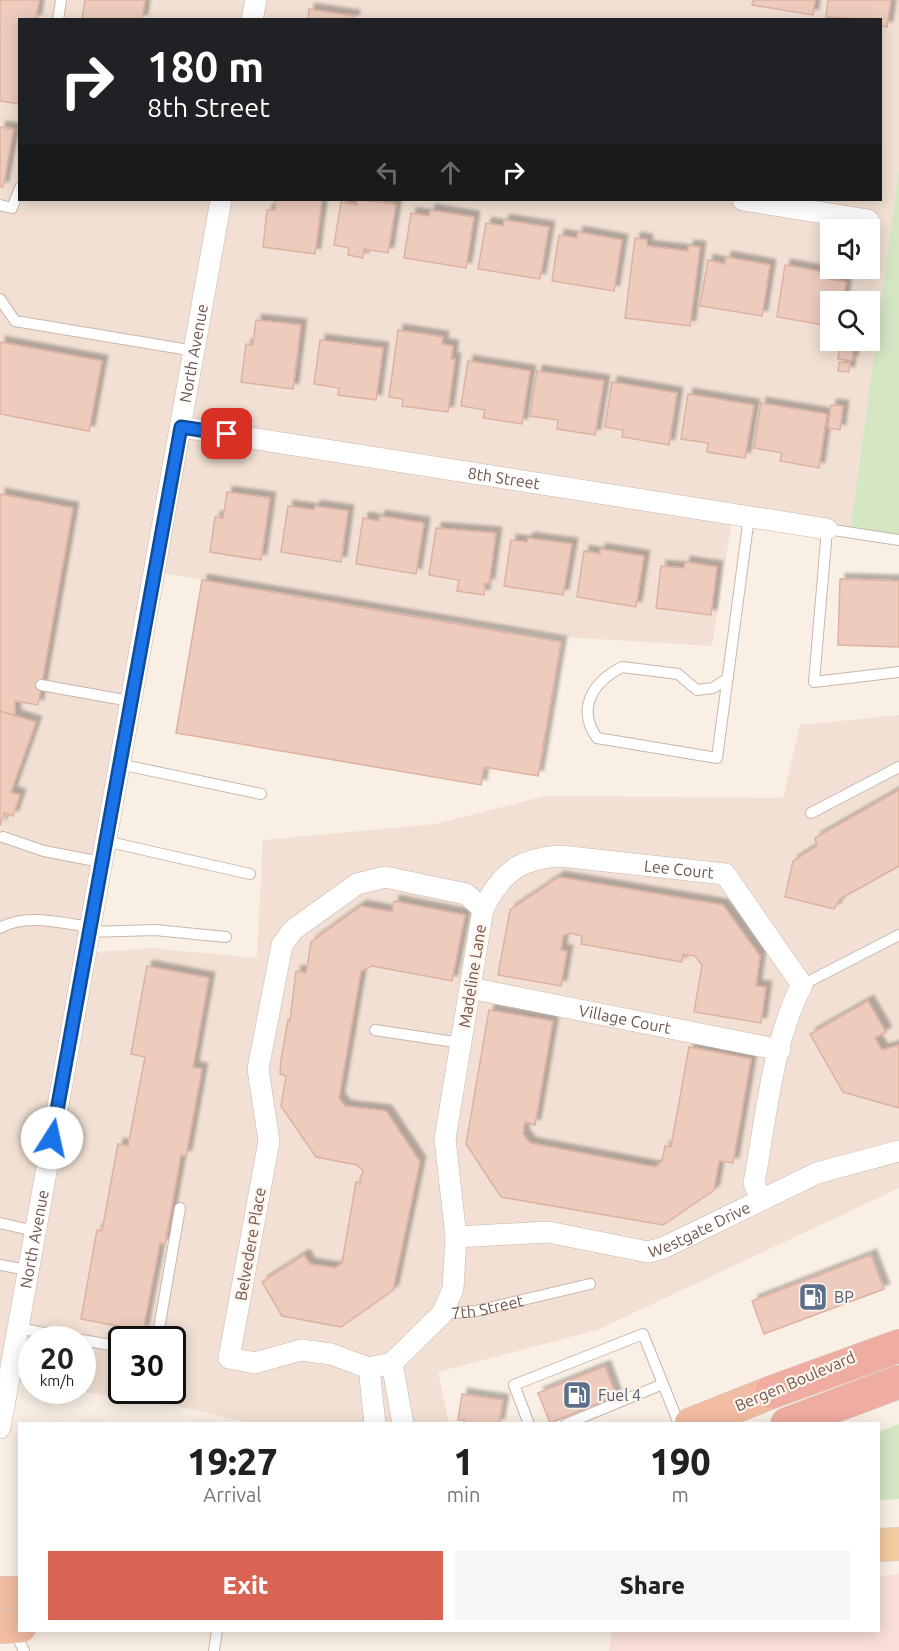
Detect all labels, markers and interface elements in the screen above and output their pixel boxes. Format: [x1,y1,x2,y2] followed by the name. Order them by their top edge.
[48,42,126,120] icon: right
[147,43,264,90] text: 180 m
[147,92,270,122] text: 8th Street
[371,156,404,189] icon: left
[434,156,467,189] icon: ahead
[497,156,530,189] icon: right
[820,219,880,351] map controls
[820,219,880,279] button: sound
[820,291,880,351] button: search
[176,302,211,404] street label: North Avenue
[201,408,252,459] pin
[210,417,243,450] icon: arrive
[467,463,542,493] street label: 8th Street
[643,856,716,882] street label: Lee Court
[455,923,489,1029] street label: Madeline Lane
[577,1001,673,1037] street label: Village Court
[20,1106,84,1170] position arrow
[231,1186,269,1302] street label: Belvedere Place
[16,1188,52,1290] street label: North Avenue
[646,1198,753,1261] street label: Westgate Drive
[797,1281,829,1313] fuel station icon: BP
[834,1288,854,1306] place label: BP
[451,1291,526,1322] street label: 7th Street
[108,1326,186,1404] speed limit sign: 30
[40,1341,74,1375] text: 20
[732,1348,858,1414] street label: Bergen Boulevard
[40,1372,74,1389] text: km/h
[561,1379,593,1411] fuel station icon: Fuel 4
[598,1386,641,1404] place label: Fuel 4
[187,1441,277,1482] text: 19:27
[453,1441,474,1482] text: 1
[650,1441,711,1482] text: 190
[203,1483,262,1506] text: Arrival
[447,1483,480,1506] text: min
[672,1483,689,1506] text: m
[48,1551,443,1620] button: Exit
[455,1551,850,1620] button: Share

